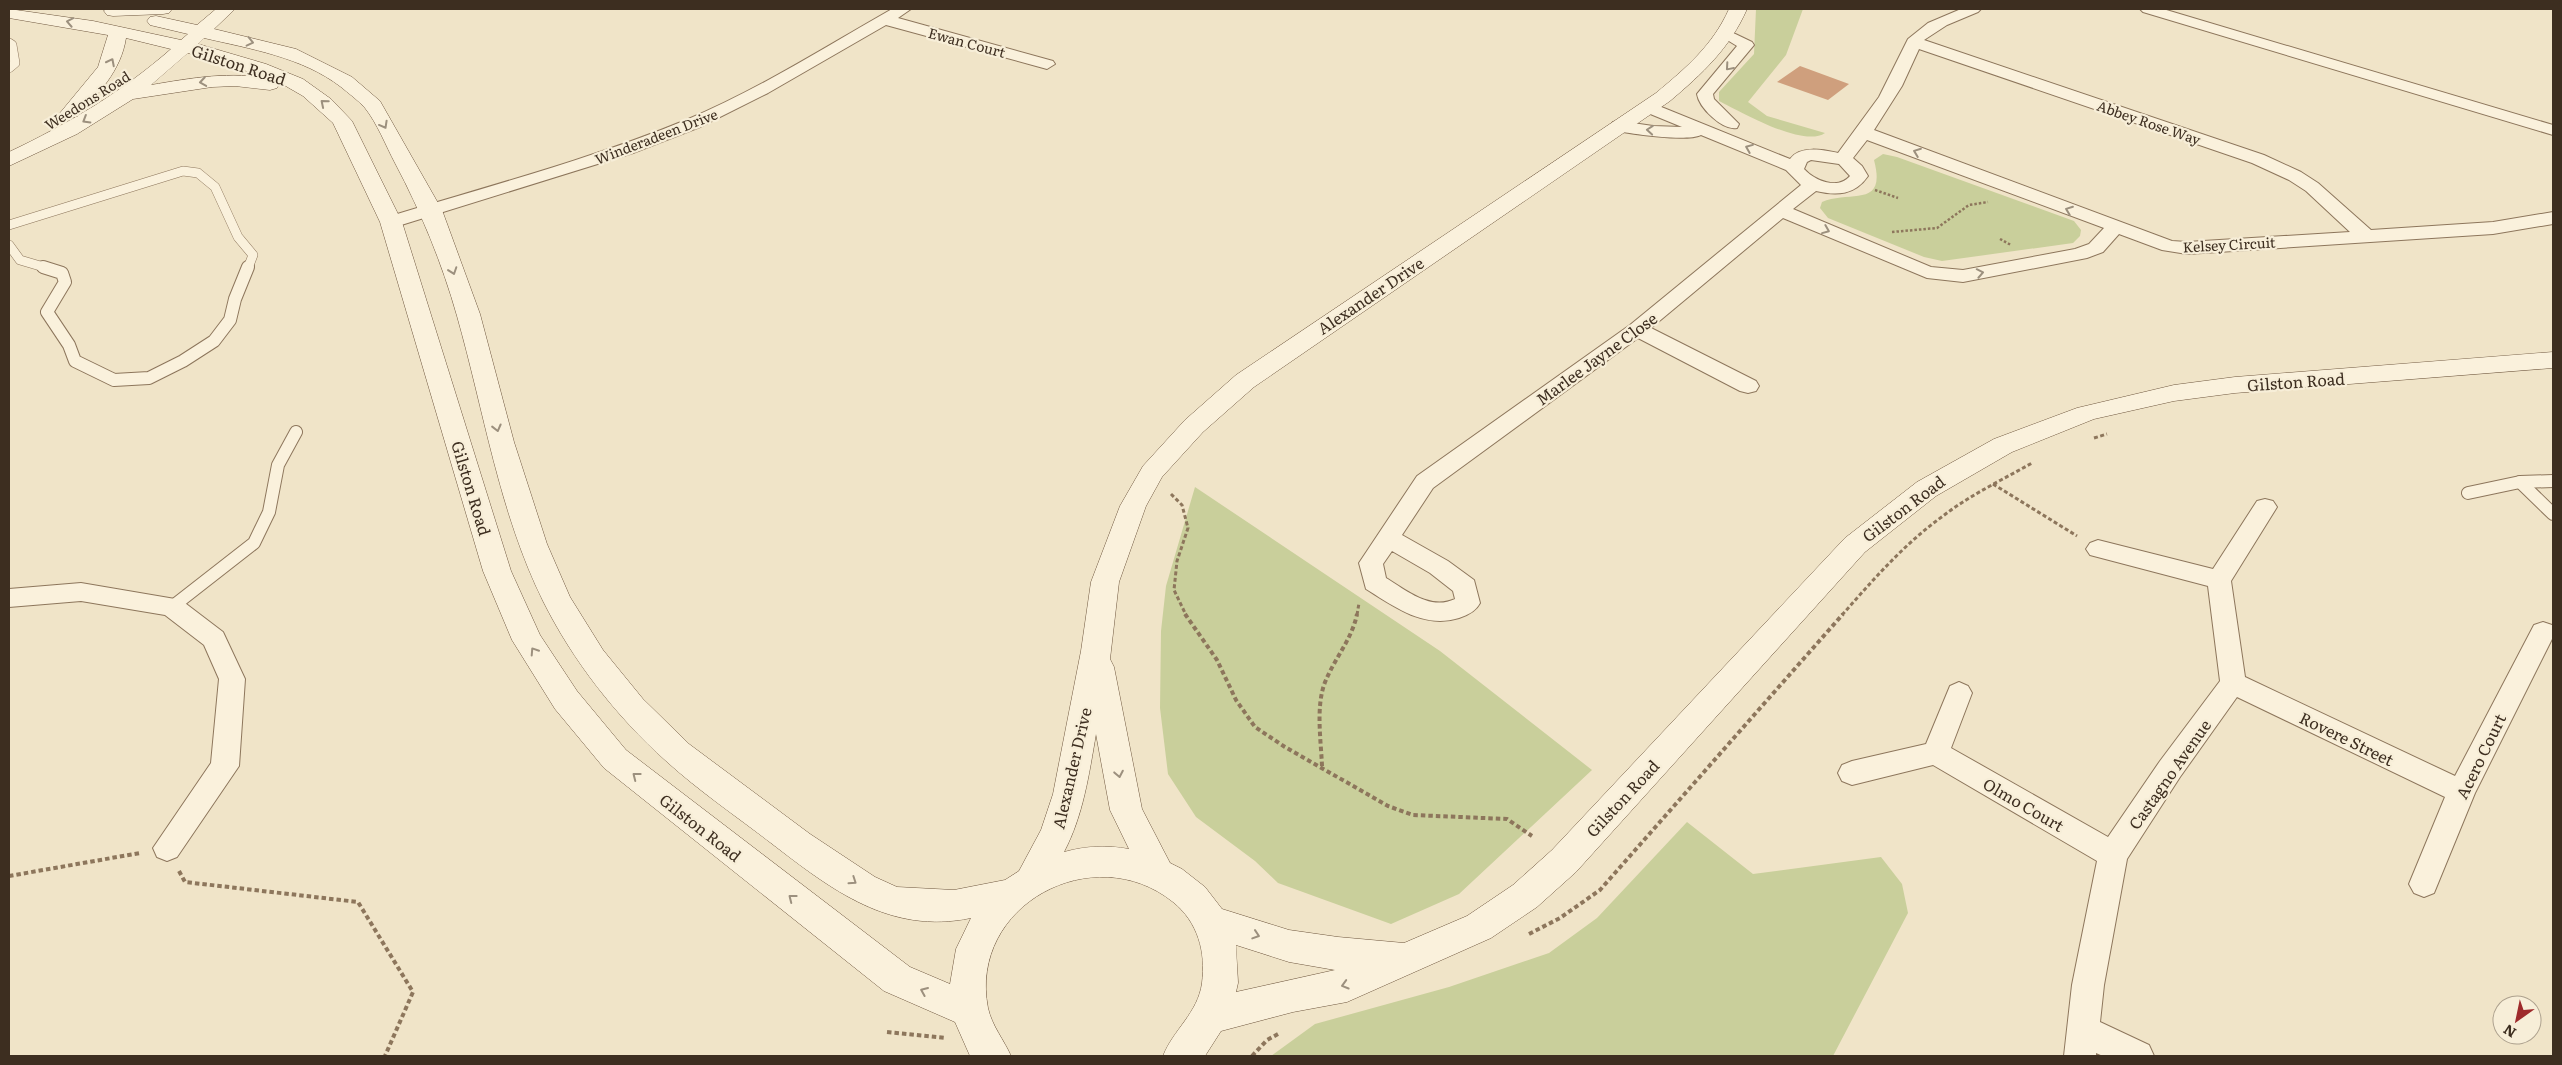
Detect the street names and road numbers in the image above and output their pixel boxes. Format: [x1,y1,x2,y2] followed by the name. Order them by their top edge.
[926,22,1008,62] street label: Ewan Court
[189,37,290,91] street label: Gilston Road
[40,66,134,134] street label: Weedons Road
[2094,95,2204,149] street label: Abbey Rose Way
[592,103,720,169] street label: Winderadeen Drive
[2182,232,2276,256] street label: Kelsey Circuit
[1312,250,1428,340] street label: Alexander Drive
[1530,306,1662,410] street label: Marlee Jayne Close
[2246,366,2346,396] street label: Gilston Road
[446,438,498,539] street label: Gilston Road
[1857,469,1950,547] street label: Gilston Road
[1045,705,1097,831] street label: Alexander Drive
[2296,705,2399,771] street label: Rovere Street
[2449,709,2511,803] street label: Acero Court
[2122,714,2216,834] street label: Castagno Avenue
[1580,754,1664,842] street label: Gilston Road
[1979,771,2069,837] street label: Olmo Court
[655,787,747,867] street label: Gilston Road

